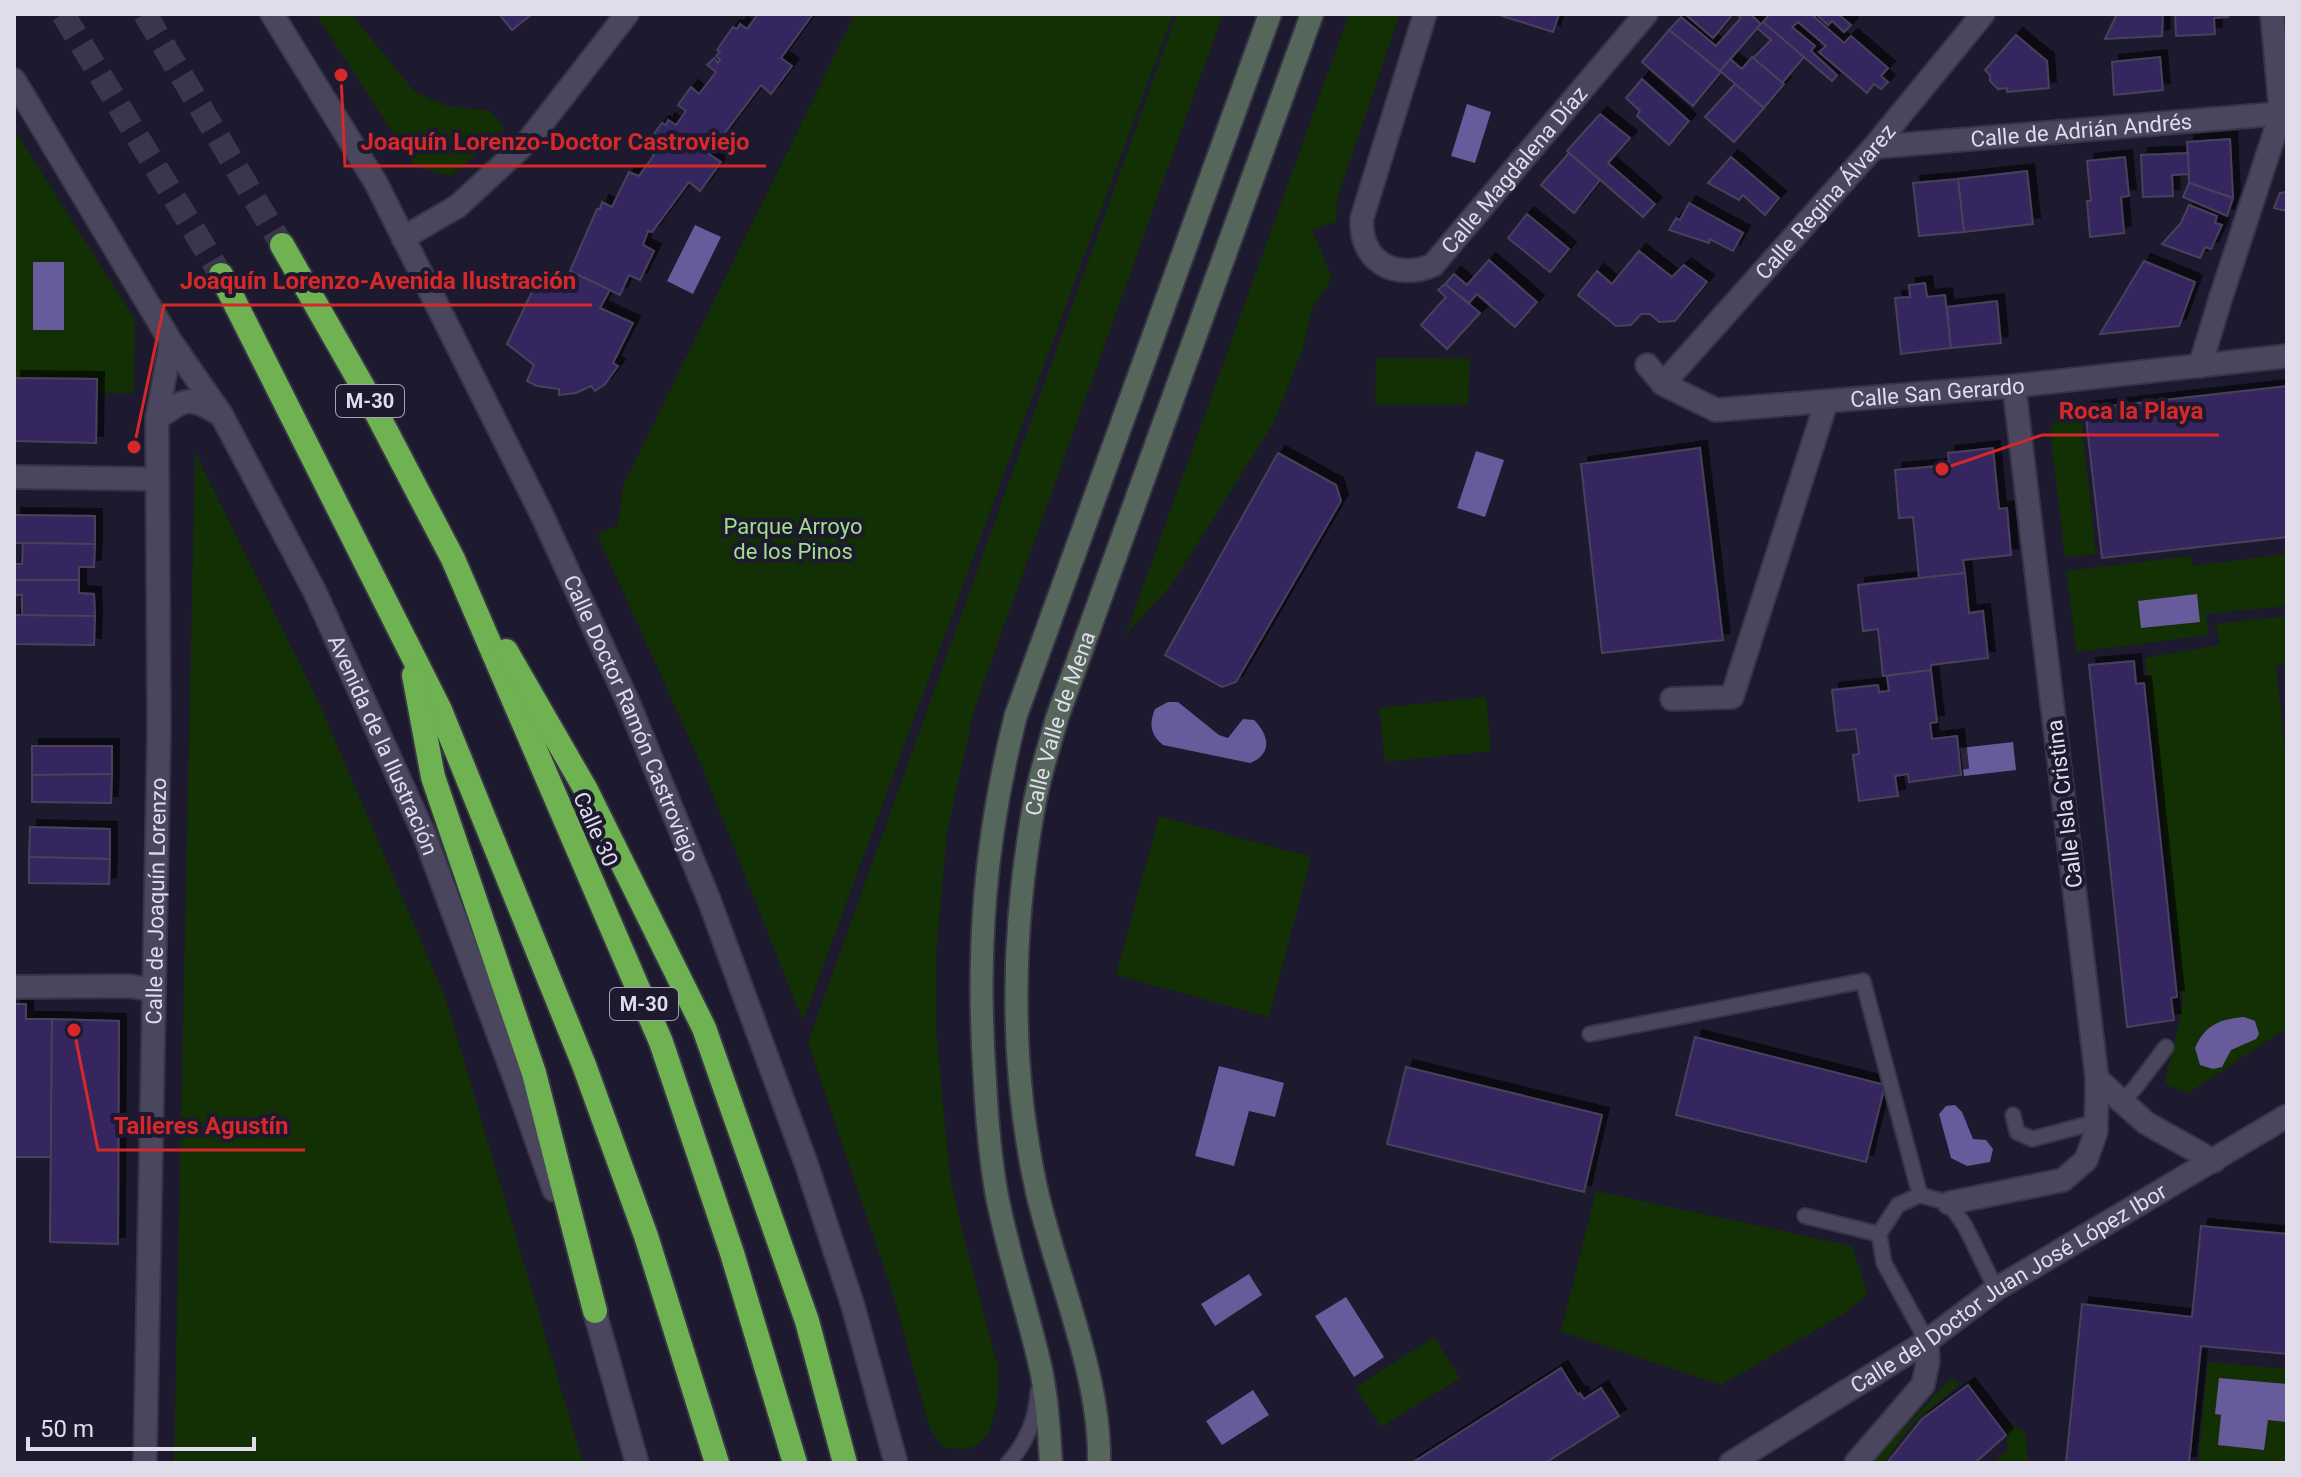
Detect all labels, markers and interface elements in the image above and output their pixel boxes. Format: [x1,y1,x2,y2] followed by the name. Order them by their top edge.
[1436,81,1592,259] street label: Calle Magdalena Díaz
[1970,109,2193,152] street label: Calle de Adrián Andrés
[345,118,766,166] callout: Joaquín Lorenzo-Doctor Castroviejo
[1750,119,1901,285] street label: Calle Regina Álvarez
[360,128,750,156] text: Joaquín Lorenzo-Doctor Castroviejo
[164,257,592,305] callout: Joaquín Lorenzo-Avenida Ilustración
[180,267,576,295] text: Joaquín Lorenzo-Avenida Ilustración
[1849,373,2026,412] street label: Calle San Gerardo
[336,385,404,417] road number: M-30
[2042,387,2219,435] callout: Roca la Playa
[2059,397,2203,425] text: Roca la Playa
[724,514,862,564] park label: Parque Arroyo de los Pinos
[558,571,704,866] street label: Calle Doctor Ramón Castroviejo
[1020,628,1100,818] street label: Calle Valle de Mena
[323,631,443,859] street label: Avenida de la Ilustración
[2042,718,2087,890] street label: Calle Isla Cristina
[141,777,171,1025] street label: Calle de Joaquín Lorenzo
[568,788,623,870] street label: Calle 30
[610,988,678,1020] road number: M-30
[98,1102,305,1150] callout: Talleres Agustín
[113,1112,289,1140] text: Talleres Agustín
[1846,1178,2171,1399] street label: Calle del Doctor Juan José López Ibor
[28,1401,254,1451] scale bar
[40,1415,94,1443] text: 50 m

